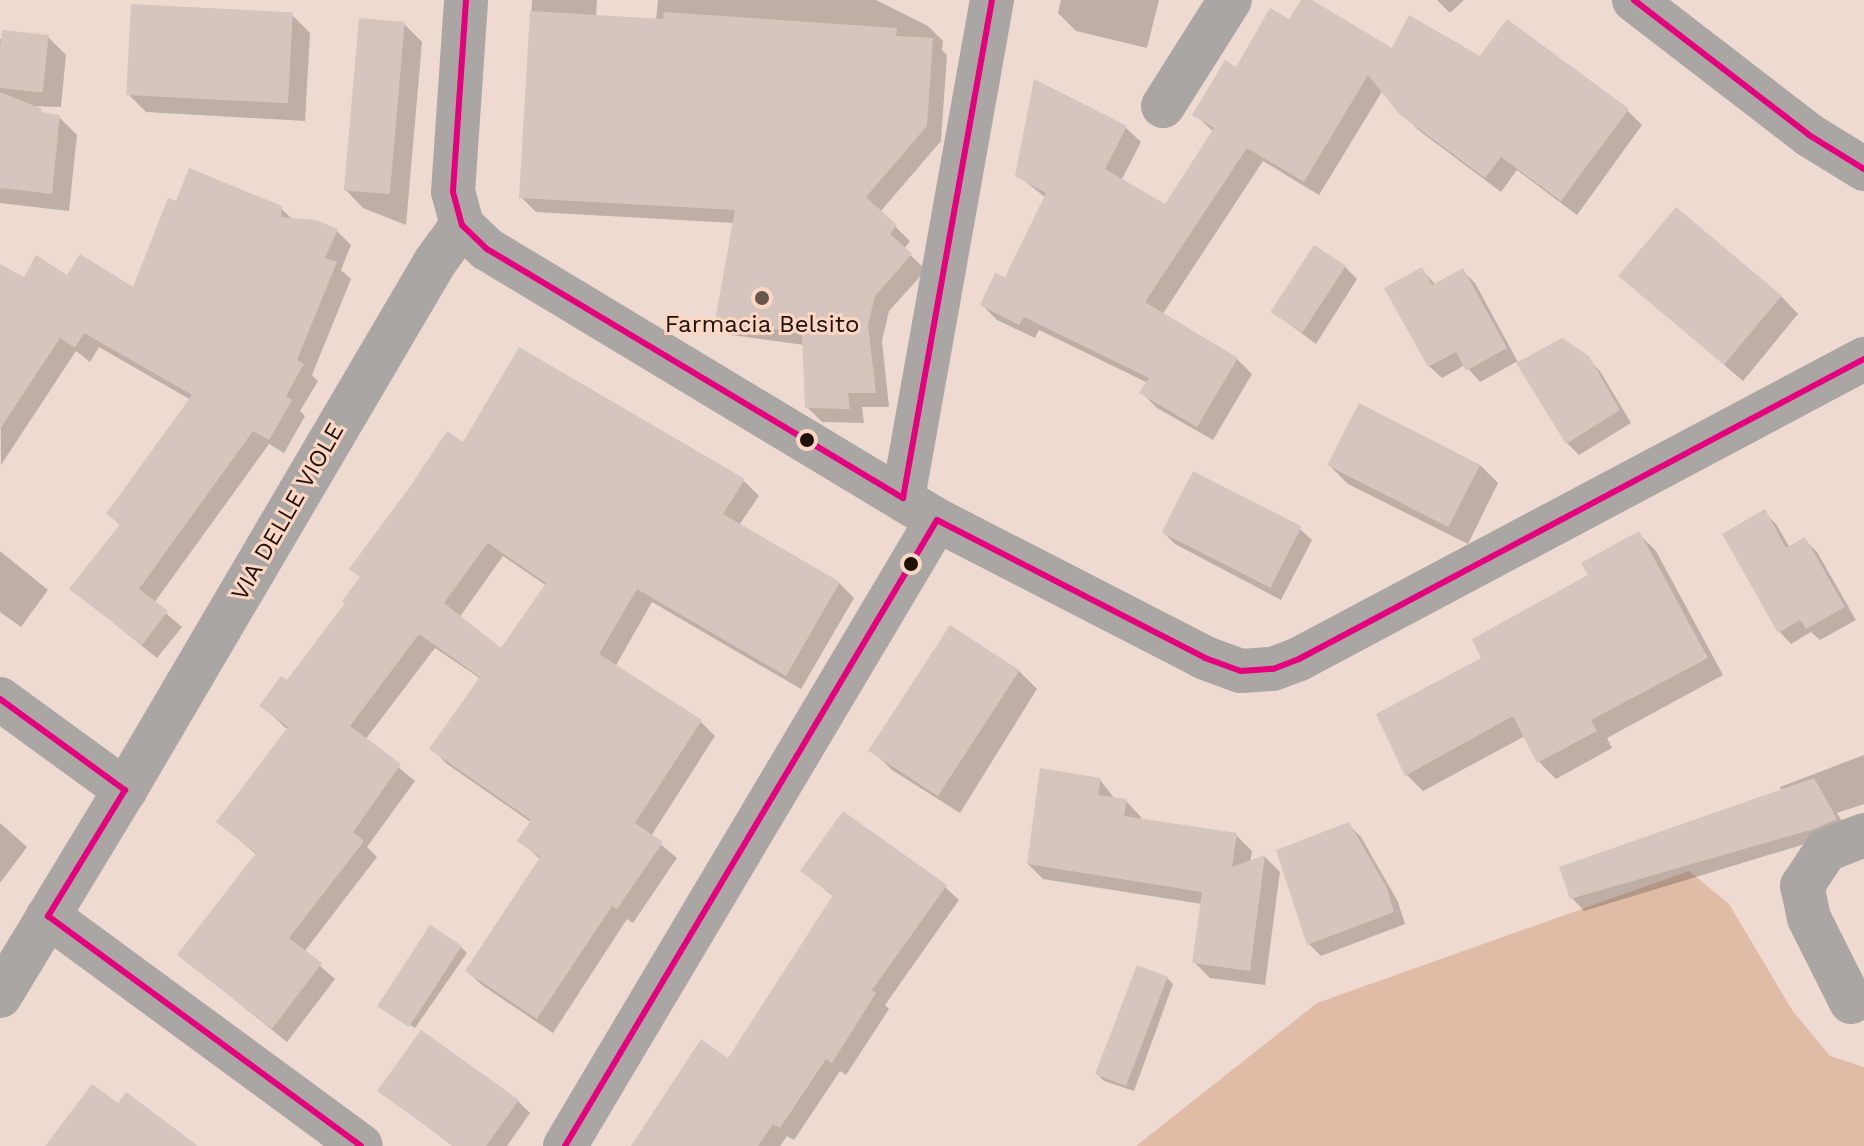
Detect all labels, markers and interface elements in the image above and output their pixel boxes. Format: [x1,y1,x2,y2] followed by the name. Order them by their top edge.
[753,289,771,307] marker: Farmacia Belsito
[664,311,860,339] place label: Farmacia Belsito
[225,417,351,607] street label: VIA DELLE VIOLE
[799,432,815,448] unlabelled marker
[903,556,919,572] unlabelled marker

